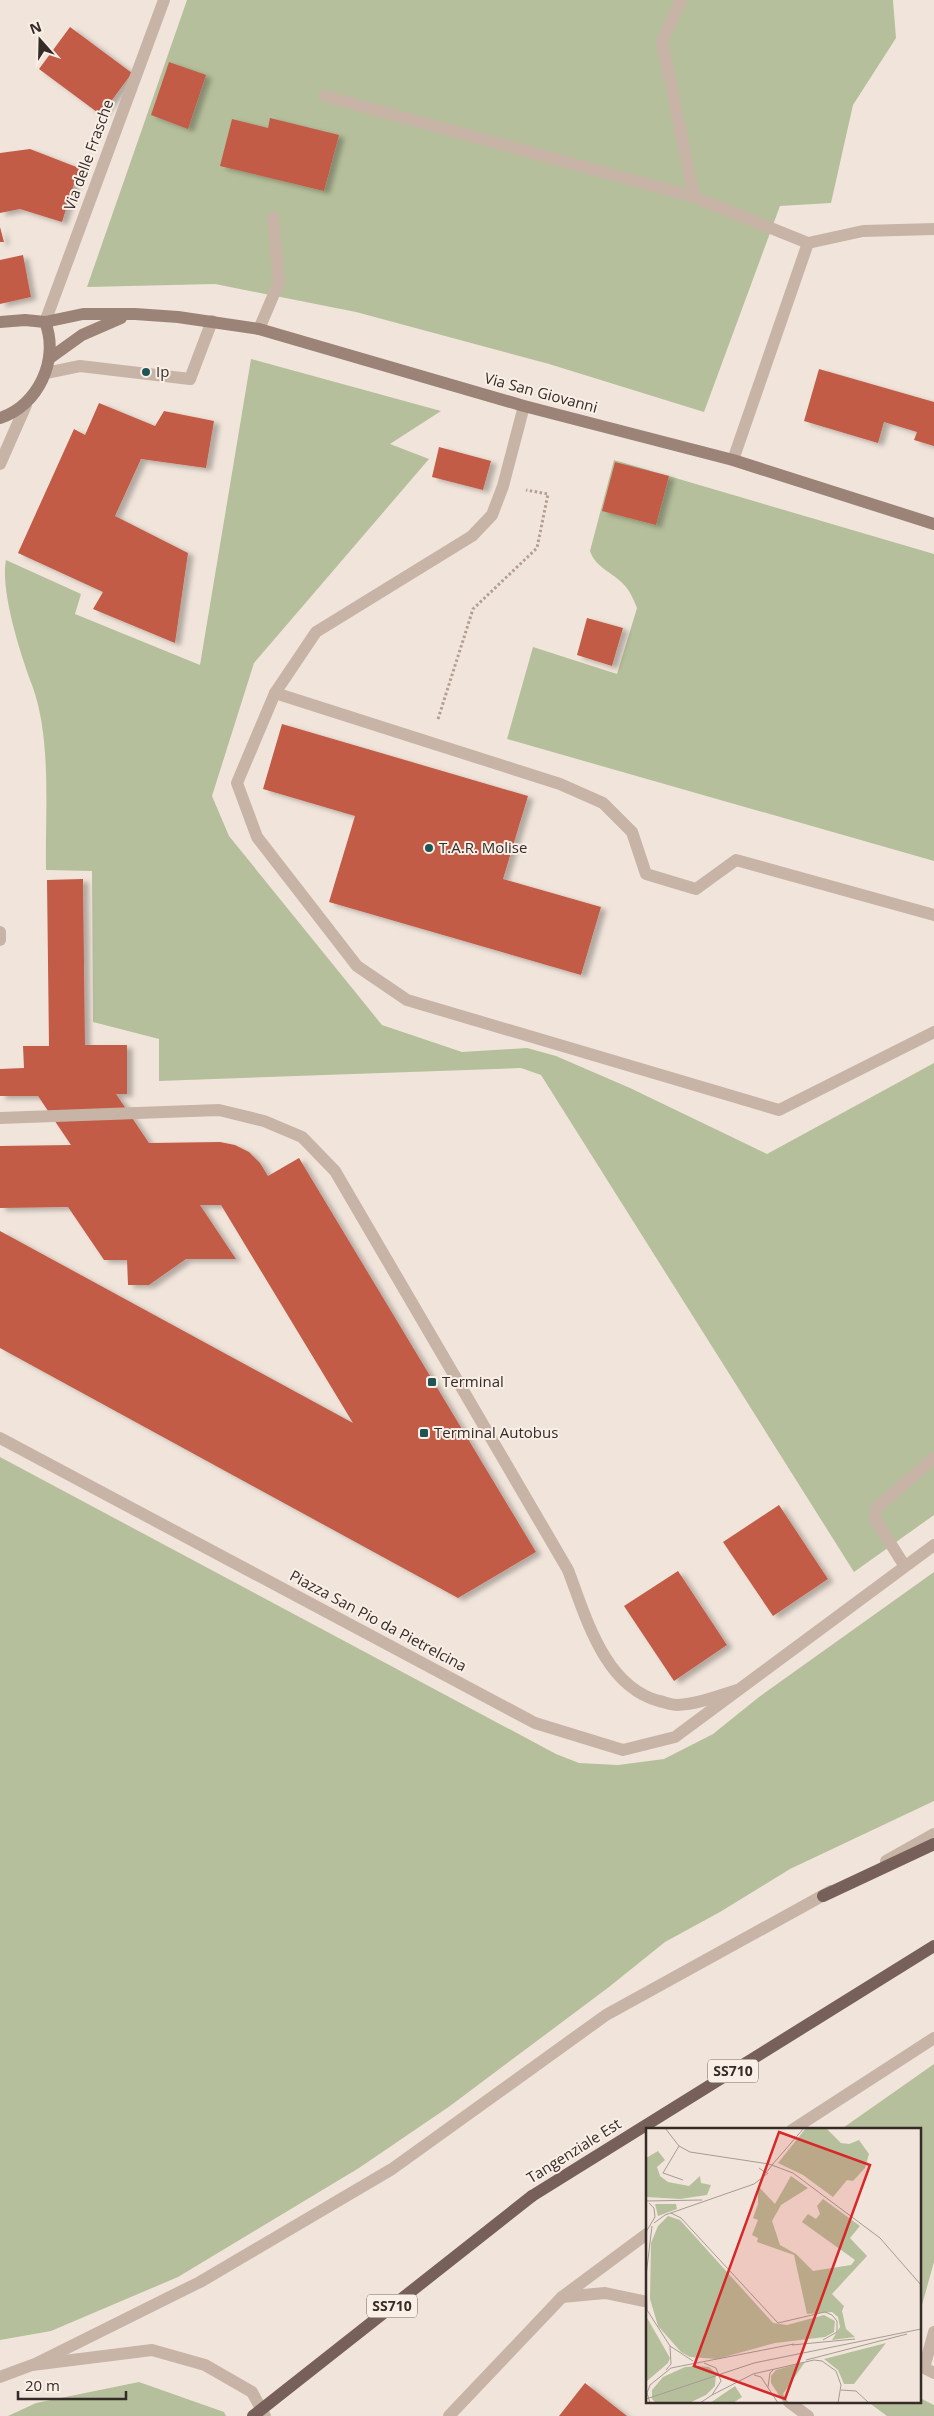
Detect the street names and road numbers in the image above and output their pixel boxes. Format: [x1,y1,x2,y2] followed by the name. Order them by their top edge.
[59,96,117,213] street label: Via delle Frasche
[482,367,600,417] street label: Via San Giovanni
[287,1565,470,1675] street label: Piazza San Pio da Pietrelcina
[708,2060,758,2082] road number: SS710
[523,2113,624,2187] street label: Tangenziale Est
[367,2294,417,2318] road number: SS710

